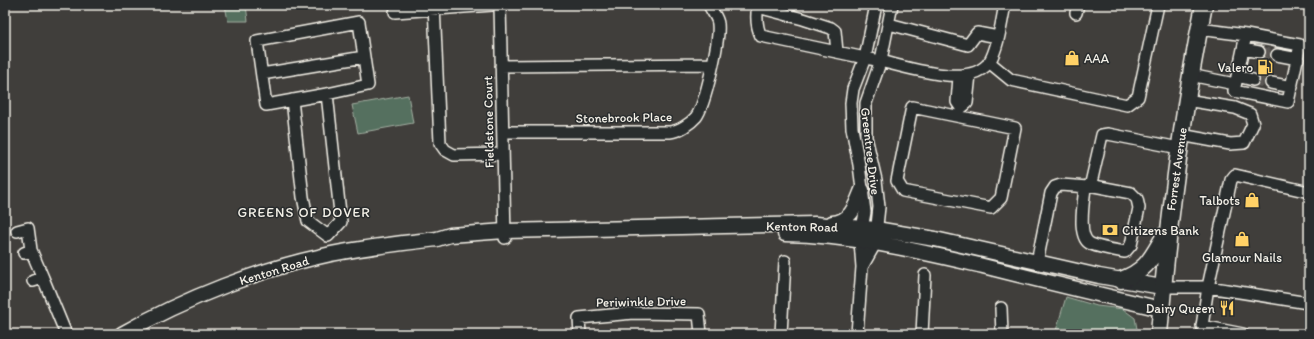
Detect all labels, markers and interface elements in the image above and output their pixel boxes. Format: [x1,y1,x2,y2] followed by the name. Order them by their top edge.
[1063,49,1081,67] shop icon: AAA
[1084,51,1110,66] place label: AAA
[1256,58,1274,76] fuel station icon: Valero
[1218,60,1253,75] place label: Valero
[480,76,497,168] street label: Fieldstone Court
[858,106,883,196] street label: Greentree Drive
[576,109,672,126] street label: Stonebrook Place
[1163,126,1190,212] street label: Forrest Avenue
[1243,191,1261,209] shop icon: Talbots
[1200,193,1240,208] place label: Talbots
[237,204,371,221] district label: GREENS OF DOVER
[766,218,838,235] street label: Kenton Road
[1101,221,1119,239] bank icon: Citizens Bank
[1122,223,1199,238] place label: Citizens Bank
[1233,230,1251,248] shop icon: Glamour Nails
[1202,250,1282,265] place label: Glamour Nails
[238,253,311,288] street label: Kenton Road
[596,293,686,310] street label: Periwinkle Drive
[1218,299,1236,317] restaurant icon: Dairy Queen
[1146,301,1216,316] place label: Dairy Queen

